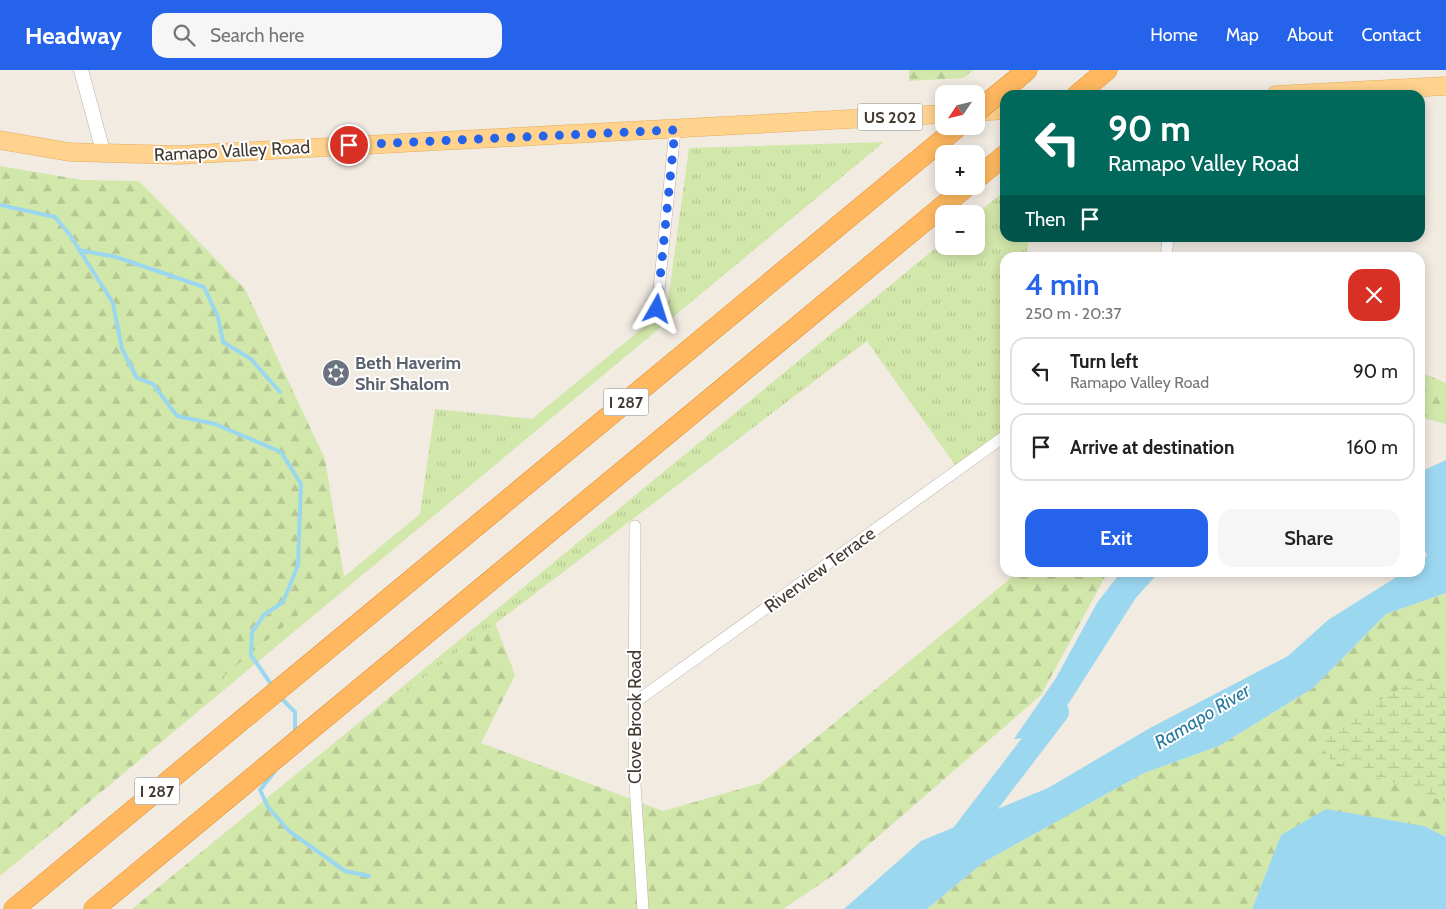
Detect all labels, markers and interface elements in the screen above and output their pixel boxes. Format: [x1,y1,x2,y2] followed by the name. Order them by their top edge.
[152,13,502,58] search box
[25,21,122,50] text: Headway
[170,21,198,49] icon: search
[210,24,304,47] text: Search here
[1150,24,1198,46] text: Home
[1226,24,1259,46] text: Map
[1287,24,1333,46] text: About
[1361,24,1421,46] text: Contact
[935,85,985,135] north arrow
[935,85,985,255] map controls
[858,104,922,131] road number: US 202
[1108,107,1191,150] text: 90 m
[1025,110,1090,175] icon: left
[328,124,370,166] pin
[335,131,363,159] icon: arrive
[153,136,311,166] street label: Ramapo Valley Road
[935,145,985,195] button: +
[1108,150,1299,177] text: Ramapo Valley Road
[935,205,985,255] button: −
[1076,205,1104,233] icon: arrive
[1025,208,1066,231] text: Then
[1025,266,1100,303] text: 4 min
[1348,269,1400,321] button: close
[630,282,682,334] position arrow
[1025,304,1121,323] text: 250 m · 20:37
[1070,350,1138,373] text: Turn left
[355,352,461,395] place label: Beth Haverim Shir Shalom
[1027,357,1055,385] icon: left
[321,358,351,388] synagogue icon: Beth Haverim Shir Shalom
[1353,360,1398,383] text: 90 m
[1070,373,1209,392] text: Ramapo Valley Road
[604,388,648,416] road number: I 287
[1027,433,1055,461] icon: arrive
[1070,436,1234,459] text: Arrive at destination
[1347,436,1398,459] text: 160 m
[1025,509,1208,567] button: Exit
[1218,509,1400,567] button: Share
[760,522,880,618] street label: Riverview Terrace
[624,650,646,784] street label: Clove Brook Road
[1150,678,1255,754] water label: Ramapo River
[134,778,180,804] road number: I 287

